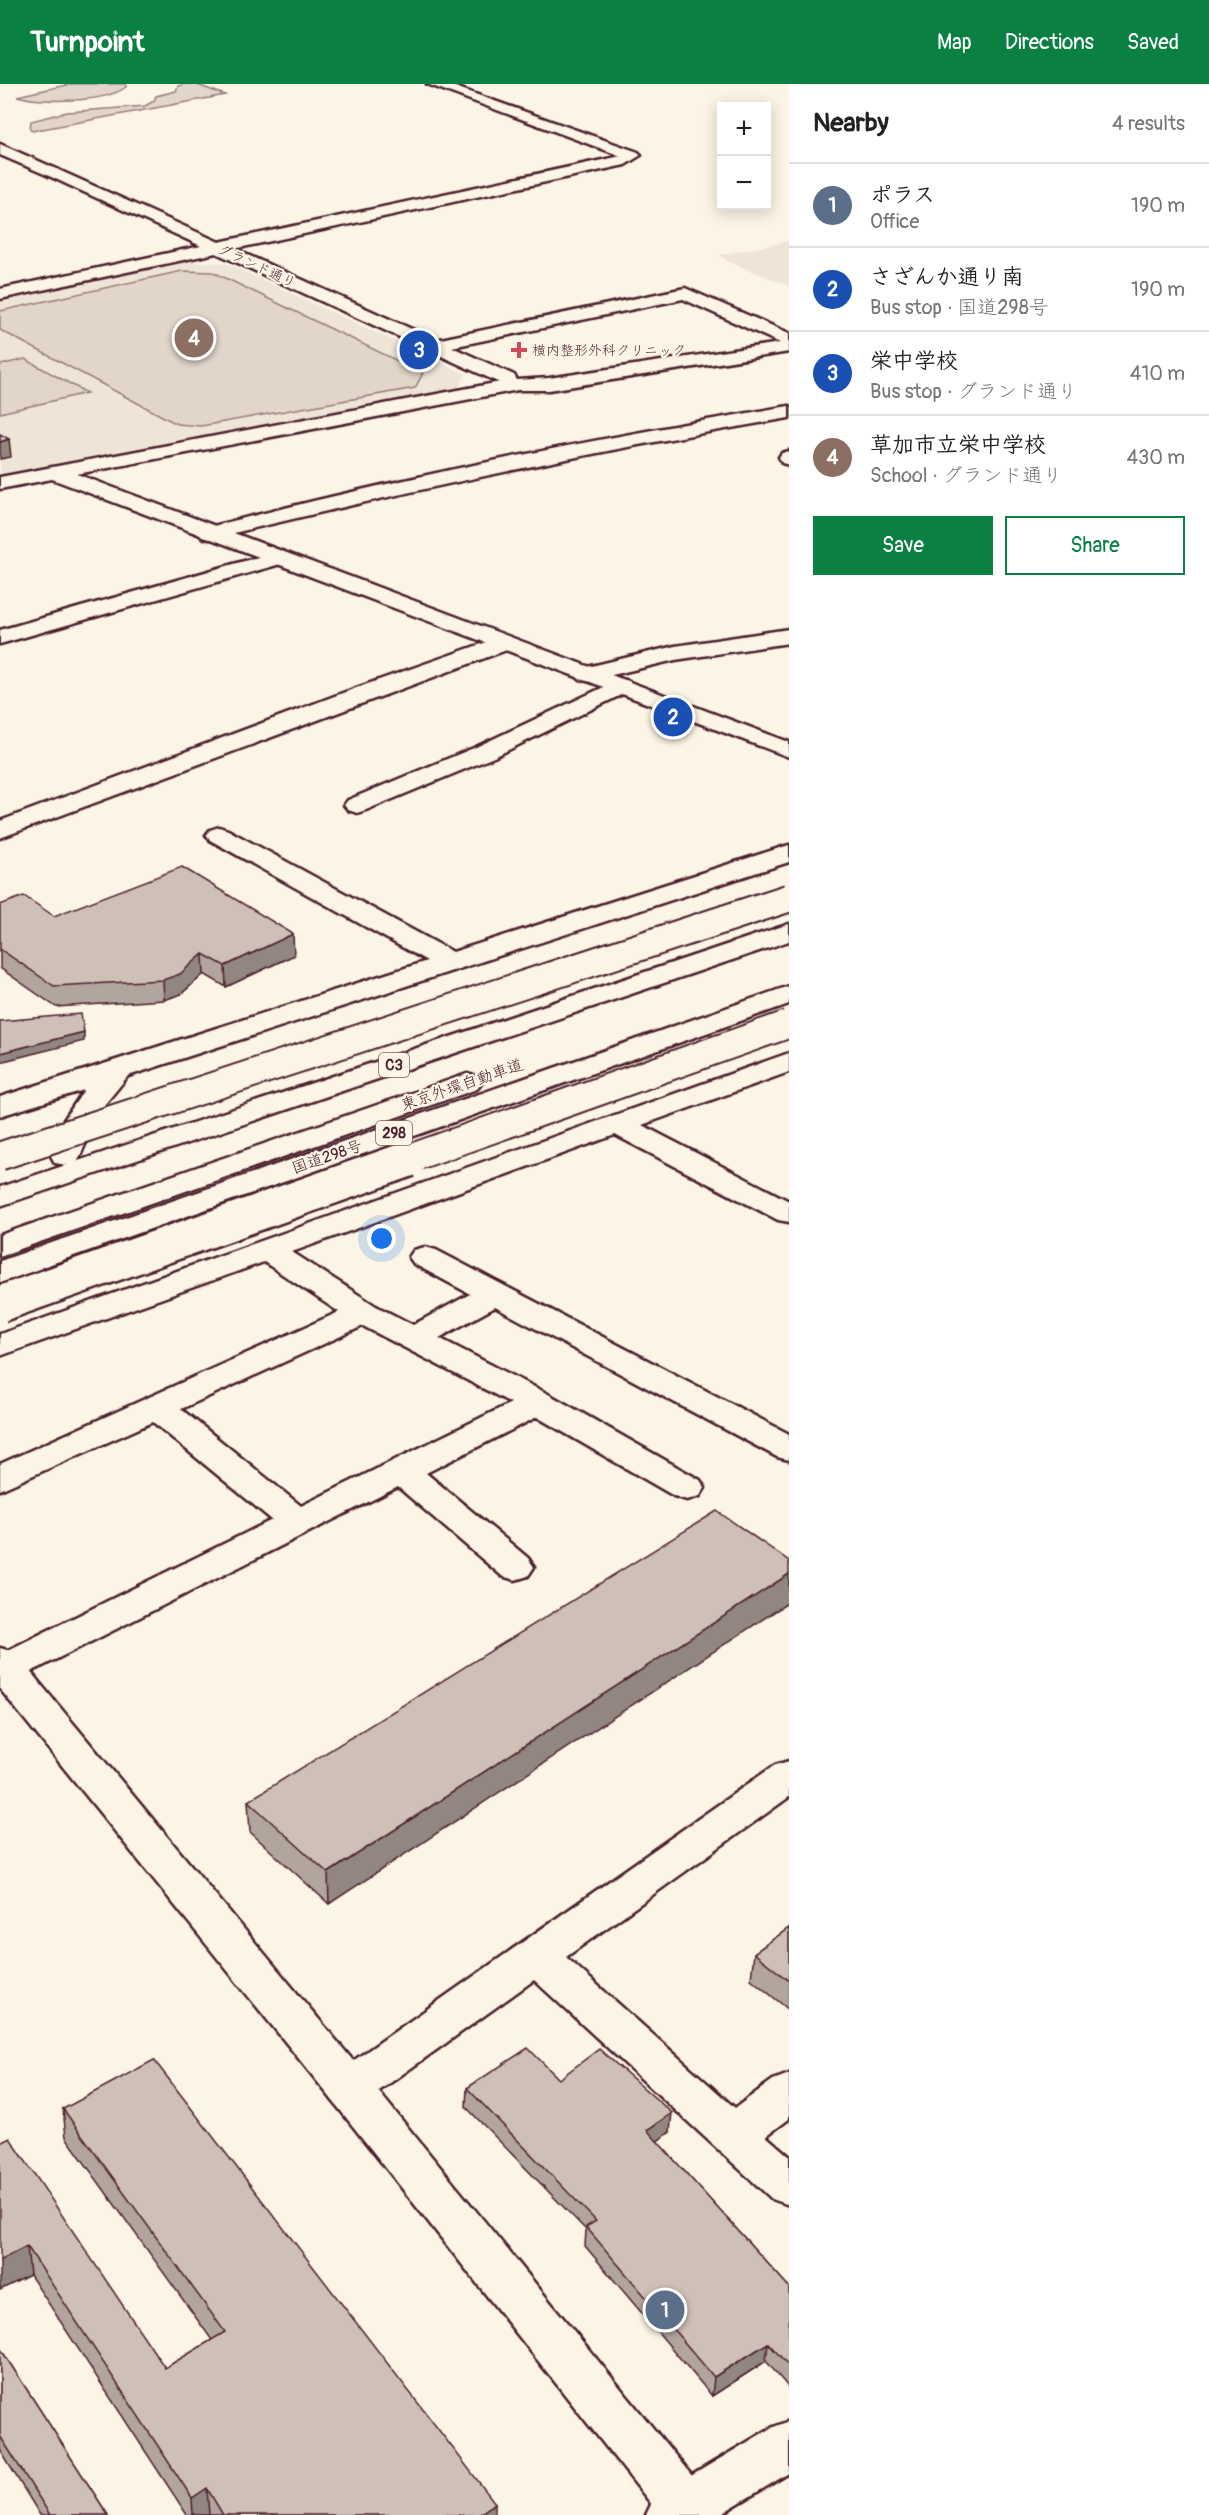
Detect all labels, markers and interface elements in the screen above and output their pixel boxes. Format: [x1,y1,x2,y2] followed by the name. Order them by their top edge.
[30,25,144,60] text: Turnpoint
[937,29,972,56] text: Map
[1005,29,1094,56] text: Directions
[1127,29,1179,56] text: Saved
[717,102,771,210] map controls
[717,102,771,156] button: +
[813,107,889,139] text: Nearby
[1112,111,1185,136] text: 4 results
[717,156,771,210] button: −
[870,181,935,209] text: ポラス
[829,193,836,218] text: 1
[1131,193,1185,218] text: 190 m
[870,209,919,234] text: Office
[215,241,299,291] street label: グランド通り
[870,263,1024,291] text: さざんか通り南
[827,277,838,302] text: 2
[1131,277,1185,302] text: 190 m
[870,295,1049,320] text: Bus stop · 国道298号
[174,316,214,360] pin: 4
[400,328,438,372] pin: 3
[510,341,528,359] marker: 横内整形外科クリニック
[532,342,686,359] place label: 横内整形外科クリニック
[870,347,958,375] text: 栄中学校
[827,361,838,386] text: 3
[1130,361,1185,386] text: 410 m
[870,379,1077,404] text: Bus stop · グランド通り
[870,431,1046,459] text: 草加市立栄中学校
[827,445,838,470] text: 4
[1126,445,1185,470] text: 430 m
[870,463,1063,488] text: School · グランド通り
[813,516,993,575] button: Save
[1005,516,1185,575] button: Share
[654,694,692,740] pin: 2
[379,1053,409,1077] road number: C3
[398,1055,526,1115] street label: 東京外環自動車道
[376,1121,412,1145] road number: 298
[289,1136,365,1178] street label: 国道298号
[367,1224,396,1253] your location
[646,2288,684,2332] pin: 1

